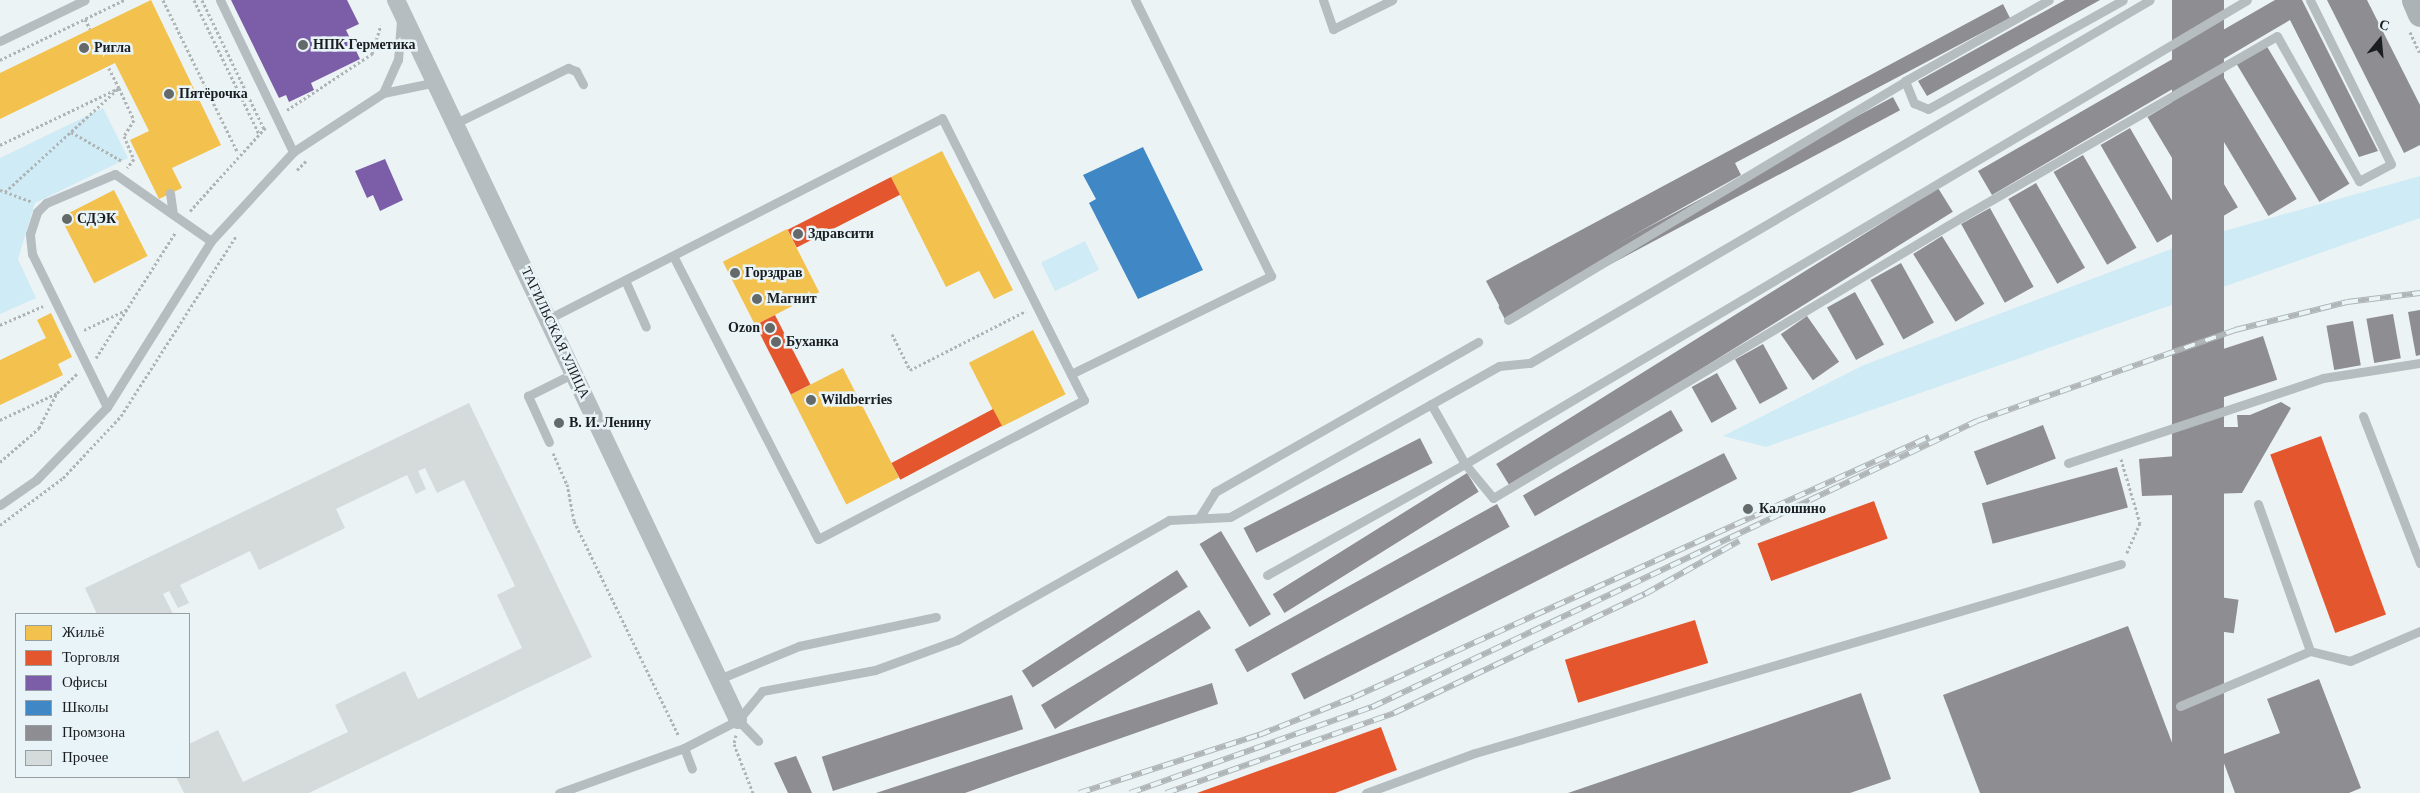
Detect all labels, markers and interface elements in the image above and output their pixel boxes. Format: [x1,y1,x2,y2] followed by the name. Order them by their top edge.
[2355,15,2405,65] north arrow
[2377,17,2392,34] text: С
[313,37,416,53] place label: НПК Герметика
[297,39,309,51] marker: НПК Герметика
[94,40,131,56] place label: Ригла
[78,42,90,54] marker: Ригла
[179,86,248,102] place label: Пятёрочка
[163,88,175,100] marker: Пятёрочка
[77,211,116,227] place label: СДЭК
[61,213,73,225] marker: СДЭК
[808,226,874,242] place label: Здравсити
[792,228,804,240] marker: Здравсити
[517,265,593,401] street label: ТАГИЛЬСКАЯ УЛИЦА
[745,265,802,281] place label: Горздрав
[729,267,741,279] marker: Горздрав
[767,291,817,307] place label: Магнит
[751,293,763,305] marker: Магнит
[728,320,760,336] place label: Ozon
[764,322,776,334] marker: Ozon
[786,334,839,350] place label: Буханка
[770,336,782,348] marker: Буханка
[821,392,892,408] place label: Wildberries
[805,394,817,406] marker: Wildberries
[569,415,651,431] place label: В. И. Ленину
[553,417,565,429] marker: В. И. Ленину
[1759,501,1826,517] place label: Калошино
[1741,502,1755,516] marker: Калошино
[15,613,190,778] legend
[62,624,104,640] text: Жильё
[62,649,120,665] text: Торговля
[62,674,107,690] text: Офисы
[62,699,109,715] text: Школы
[62,724,125,740] text: Промзона
[62,749,108,765] text: Прочее

